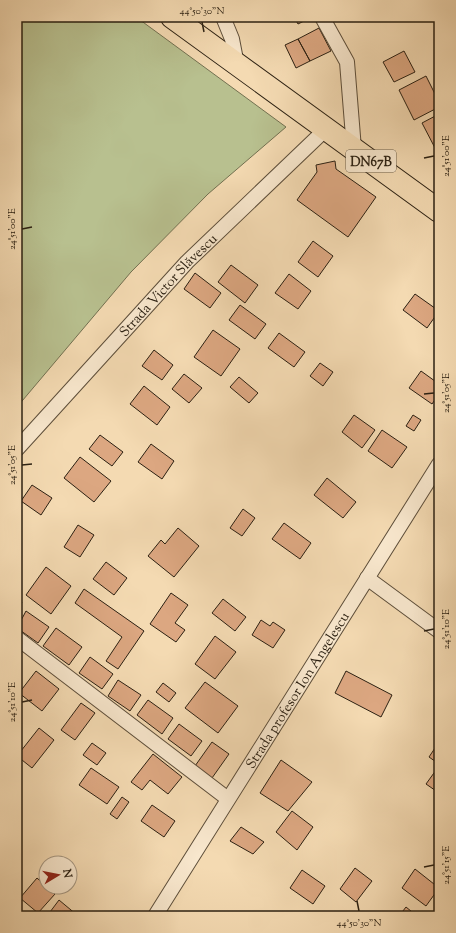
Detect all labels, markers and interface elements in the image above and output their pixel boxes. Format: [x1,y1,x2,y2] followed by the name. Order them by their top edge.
[180,4,224,19] text: 44°50'30"N
[439,135,454,177] text: 24°51'00"E
[346,150,396,172] road number: DN67B
[5,208,20,250] text: 24°51'00"E
[116,230,223,342] street label: Strada Victor Slăvescu
[439,373,454,413] text: 24°51'05"E
[5,445,20,485] text: 24°51'05"E
[242,609,356,773] street label: Strada profesor Ion Angelescu
[439,609,454,649] text: 24°51'10"E
[5,682,20,722] text: 24°51'10"E
[439,846,454,884] text: 24°51'15"E
[38,855,78,895] north arrow
[58,867,76,879] text: N
[337,916,381,931] text: 44°50'30"N

